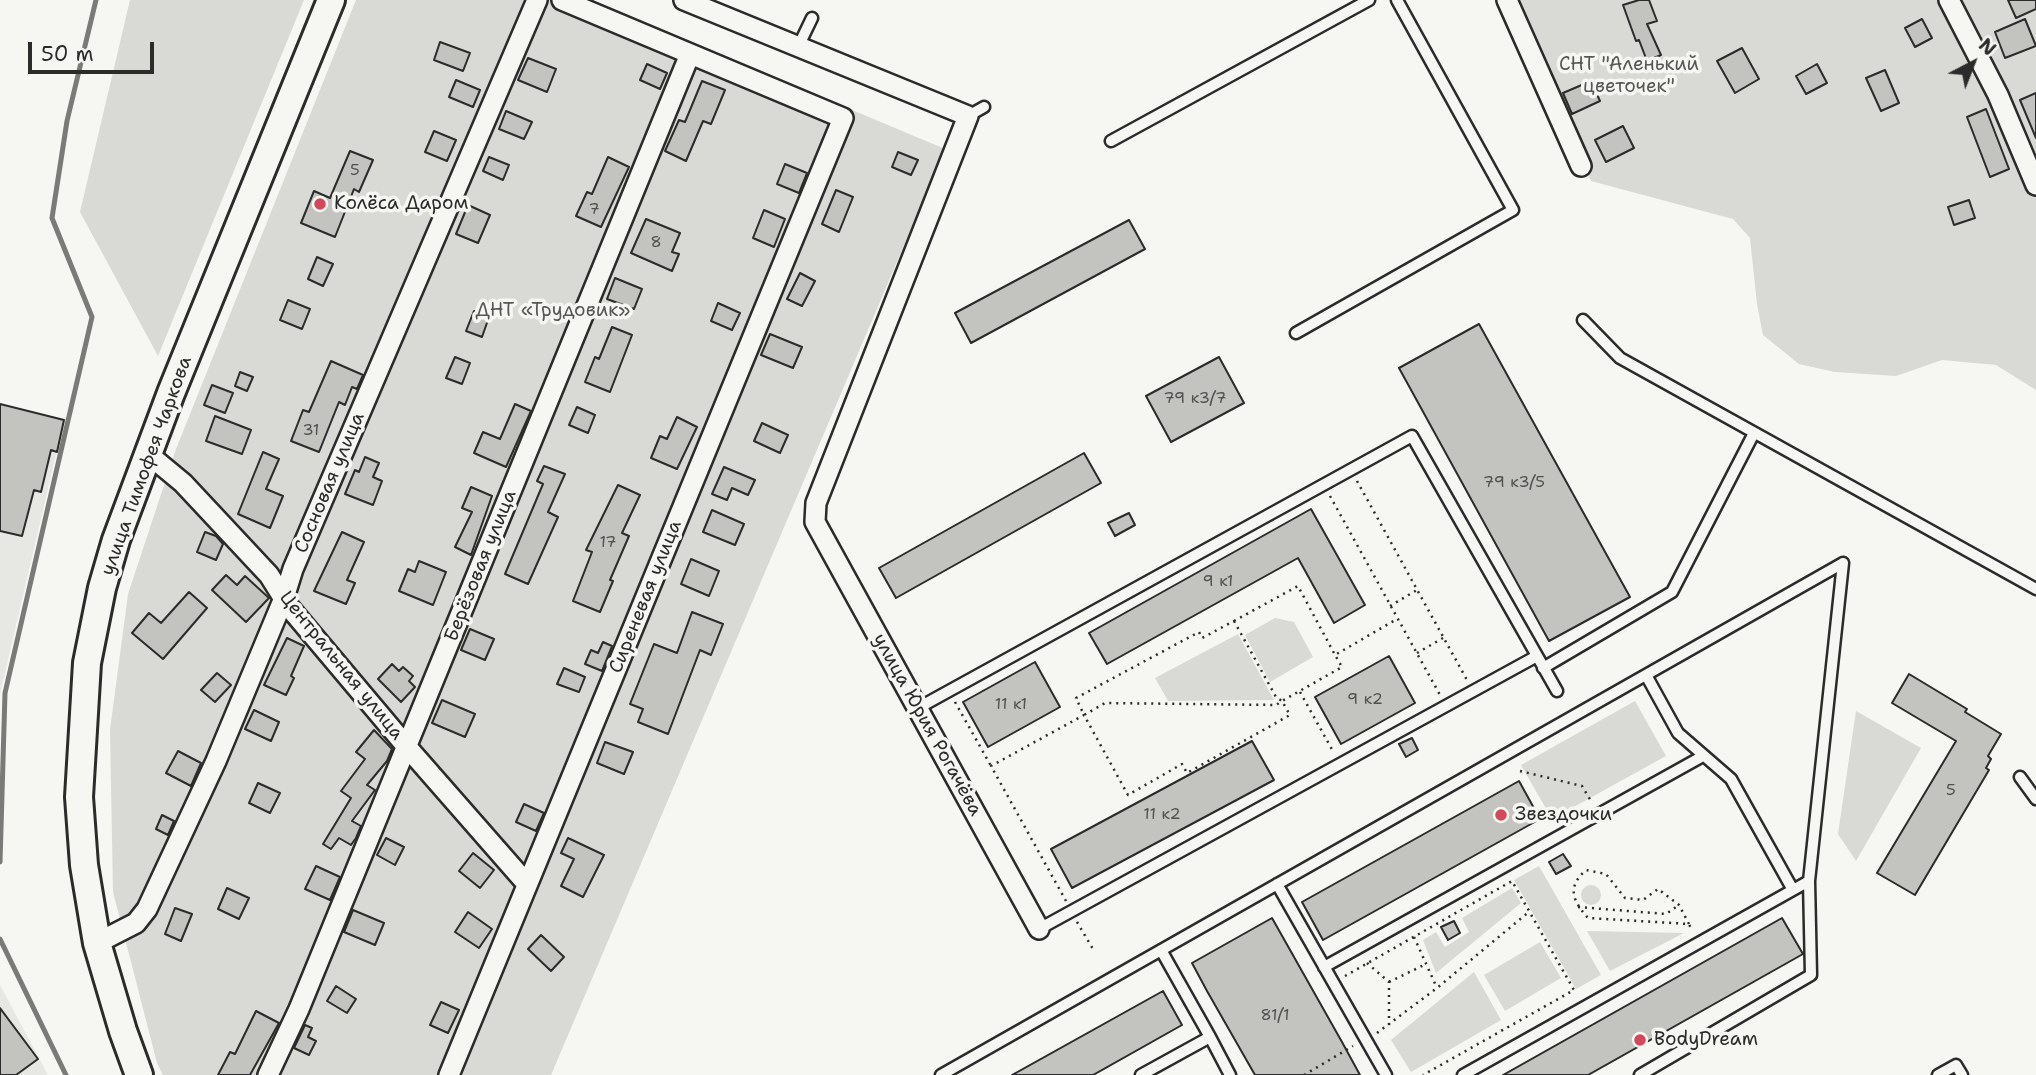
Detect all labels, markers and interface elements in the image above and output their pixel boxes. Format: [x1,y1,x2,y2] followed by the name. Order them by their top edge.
[32,28,158,72] scale bar
[1938,28,2008,98] north arrow
[1973,33,2001,61] text: N
[41,40,94,68] text: 50 m
[1559,54,1699,98] park label: СНТ "Аленький цветочек"
[350,161,360,181] house number: 5
[334,193,468,215] place label: Колёса Даром
[312,196,328,212] marker: Колёса Даром
[588,200,600,220] house number: 7
[650,233,662,253] house number: 8
[476,300,630,322] park label: ДНТ «Трудовик»
[97,353,197,579] street label: улица Тимофея Чаркова
[1163,389,1227,409] house number: 79 к3/7
[290,409,370,557] street label: Сосновая улица
[302,421,320,441] house number: 31
[1483,473,1545,493] house number: 79 к3/5
[440,487,522,645] street label: Берёзовая улица
[605,517,687,677] street label: Сиреневая улица
[599,533,617,553] house number: 17
[1203,572,1233,592] house number: 9 к1
[274,587,408,745] street label: Центральная улица
[867,630,987,820] street label: улица Юрия Рогачёва
[1347,690,1383,710] house number: 9 к2
[995,695,1027,715] house number: 11 к1
[1946,781,1956,801] house number: 5
[1515,804,1612,826] place label: Звездочки
[1143,805,1181,825] house number: 11 к2
[1493,807,1509,823] marker: Звездочки
[1260,1006,1290,1026] house number: 81/1
[1654,1029,1758,1051] place label: BodyDream
[1632,1032,1648,1048] marker: BodyDream

